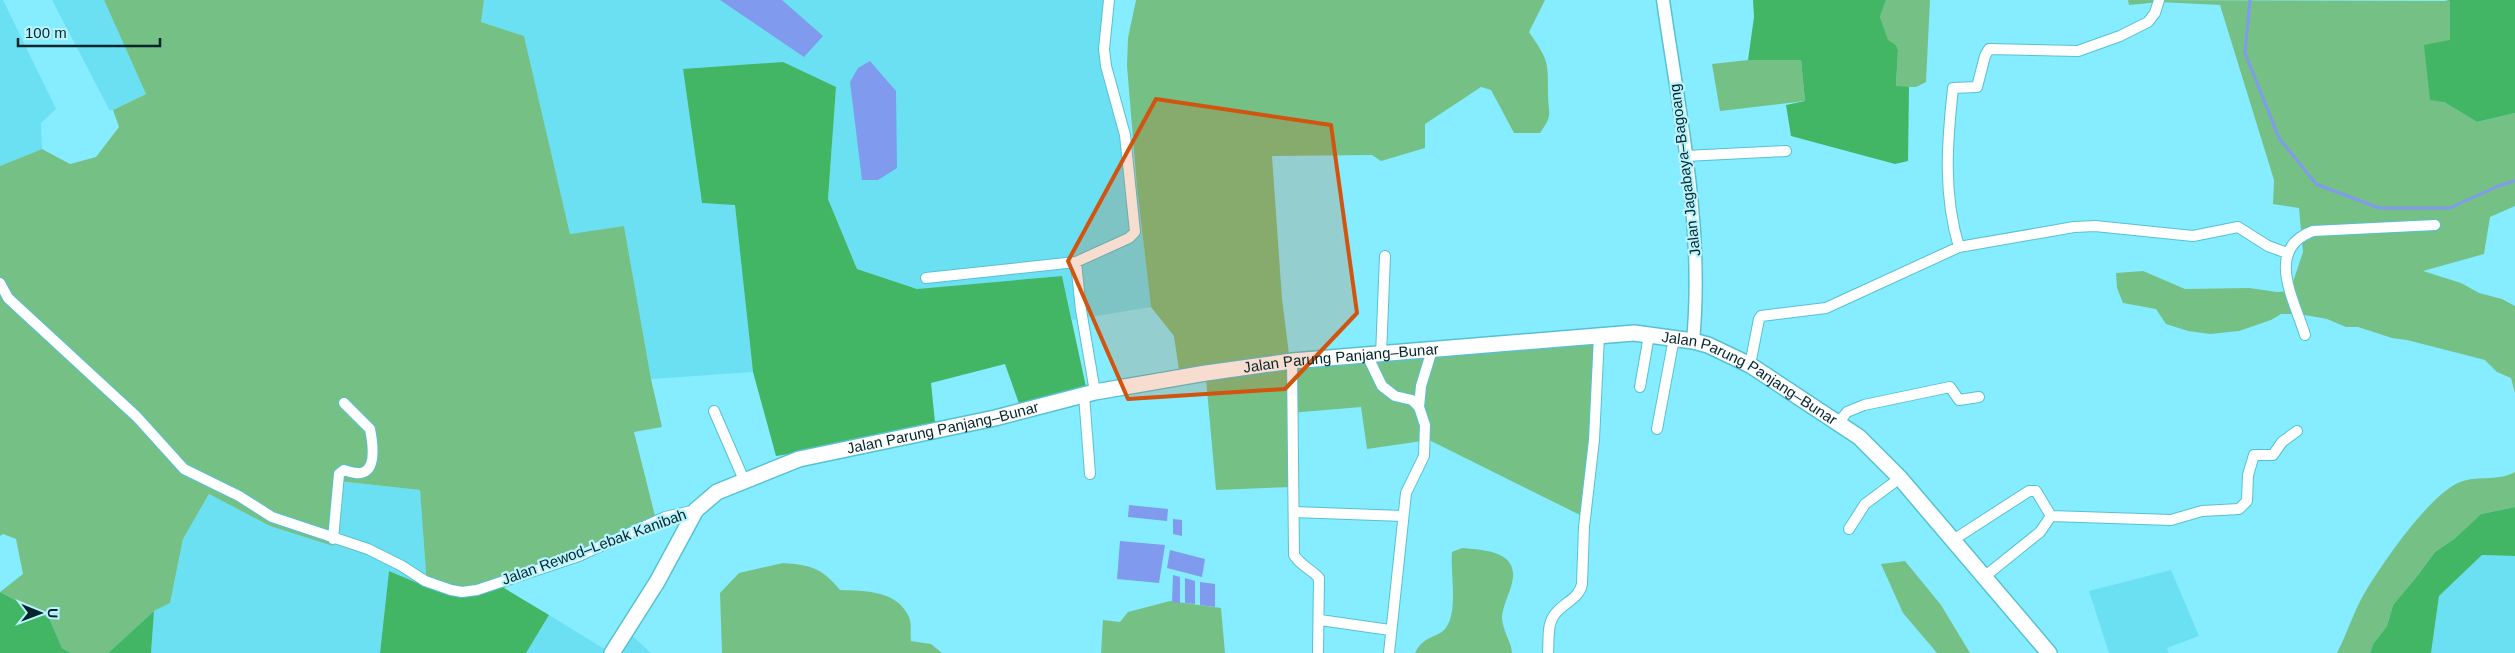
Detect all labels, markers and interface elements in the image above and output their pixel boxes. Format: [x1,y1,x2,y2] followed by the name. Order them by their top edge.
[18,15,160,47] scale bar
[25,24,67,41] text: 100 m
[1665,83,1704,257] street label: Jalan Jagabaya–Bagoang
[1660,328,1840,428] street label: Jalan Parung Panjang–Bunar
[1242,340,1439,376] street label: Jalan Parung Panjang–Bunar
[845,398,1040,457] street label: Jalan Parung Panjang–Bunar
[499,505,688,588] street label: Jalan Rewod–Lebak Kanibah
[15,588,65,638] north arrow
[45,608,61,618] text: U

